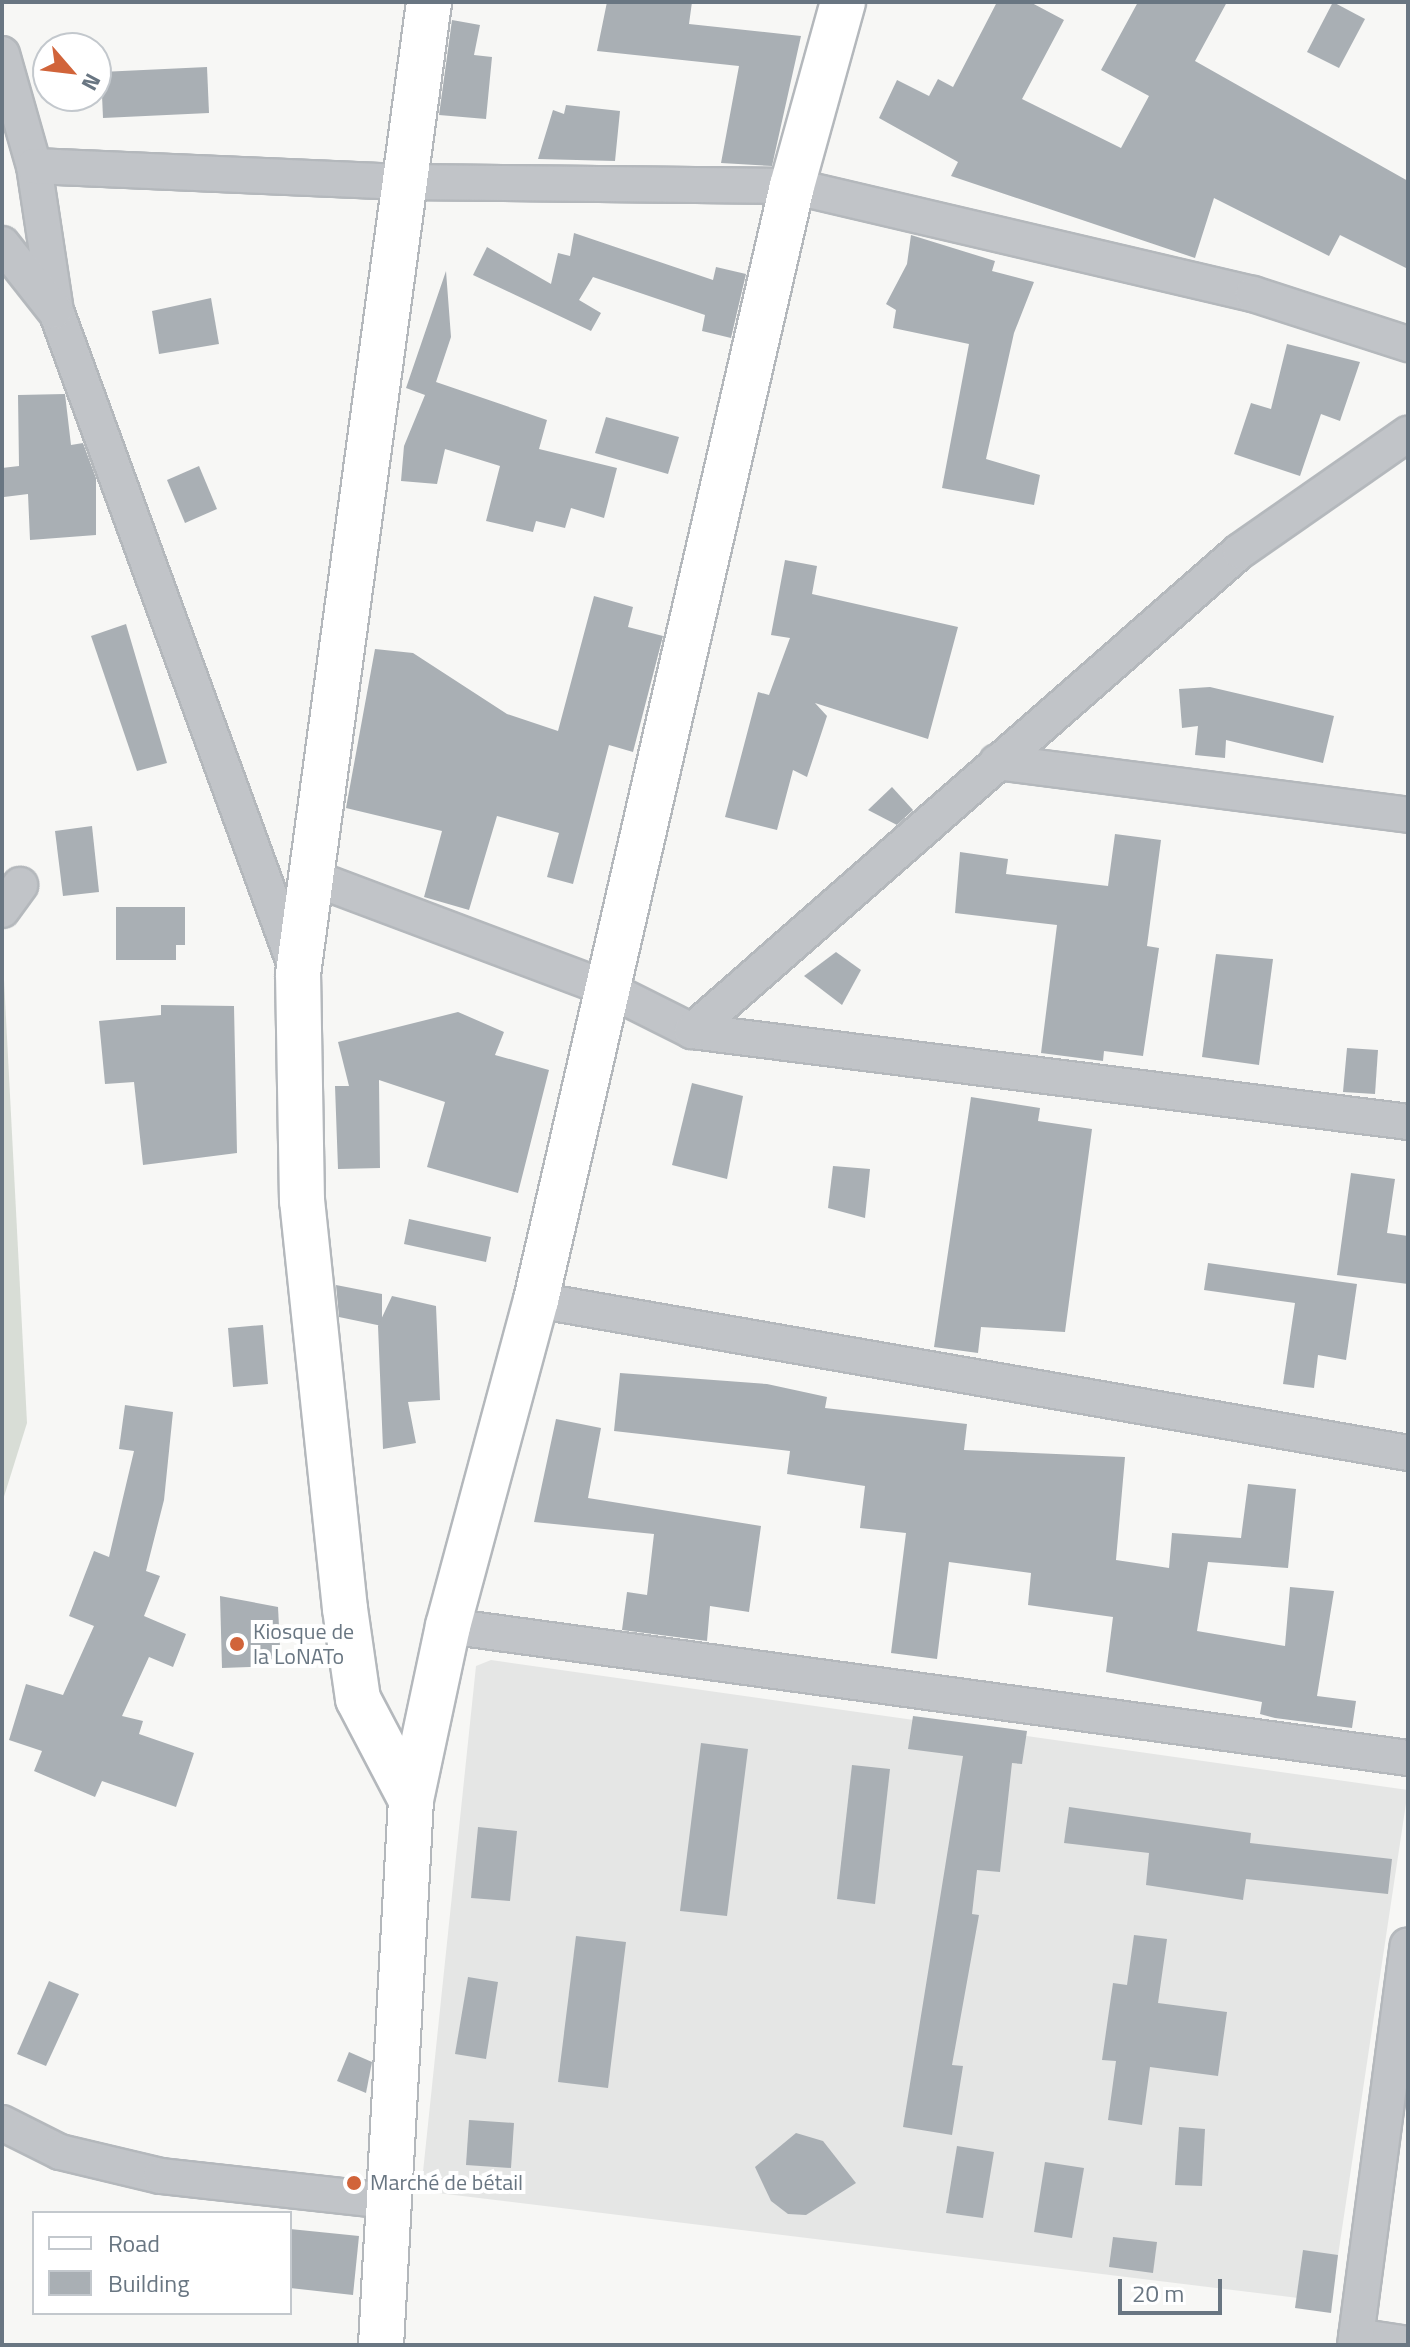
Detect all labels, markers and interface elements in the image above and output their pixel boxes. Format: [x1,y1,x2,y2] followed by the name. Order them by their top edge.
[32,32,112,112] north arrow
[73,68,110,97] text: N
[253,1618,354,1670] place label: Kiosque de la LoNATo
[228,1635,246,1653] marker: Kiosque de la LoNATo
[370,2170,523,2196] place label: Marché de bétail
[345,2174,363,2192] marker: Marché de bétail
[32,2211,292,2315] legend
[108,2225,160,2261] text: Road
[1122,2263,1226,2313] scale bar
[108,2265,190,2301] text: Building
[1132,2275,1184,2311] text: 20 m

